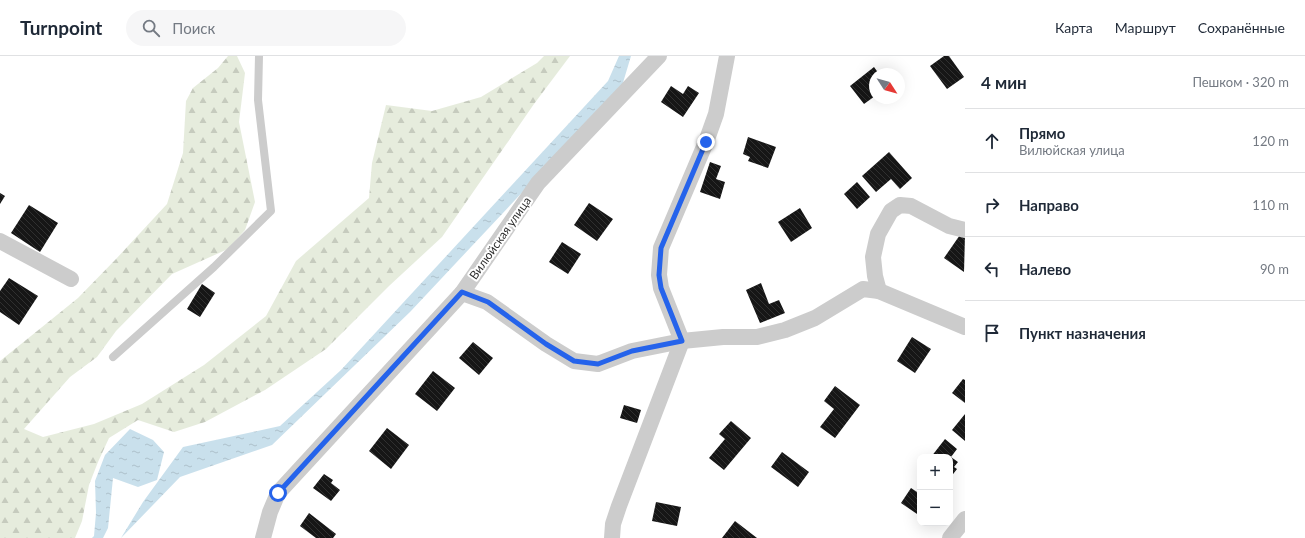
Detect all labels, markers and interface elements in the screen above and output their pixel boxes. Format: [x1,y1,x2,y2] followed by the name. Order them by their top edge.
[126,10,406,46] search box
[20,16,102,39] text: Turnpoint
[140,17,162,39] icon: search
[172,19,215,37] text: Поиск
[1055,19,1093,36] text: Карта
[1115,19,1176,36] text: Маршрут
[1198,19,1285,36] text: Сохранённые
[869,68,905,104] north arrow
[981,72,1027,93] text: 4 мин
[1192,74,1289,90] text: Пешком · 320 m
[1019,124,1065,142] text: Прямо
[981,130,1003,152] icon: ahead
[697,133,715,151] route end
[1252,133,1289,149] text: 120 m
[1019,142,1125,158] text: Вилюйская улица
[466,194,534,282] street label: Вилюйская улица
[981,194,1003,216] icon: right
[1019,196,1079,214] text: Направо
[1252,197,1289,213] text: 110 m
[981,258,1003,280] icon: left
[1019,260,1071,278] text: Налево
[1260,261,1289,277] text: 90 m
[981,322,1003,344] icon: arrive
[1019,324,1146,342] text: Пункт назначения
[917,454,953,526] map controls
[917,454,953,490] button: +
[269,484,287,502] route start
[917,490,953,526] button: −

